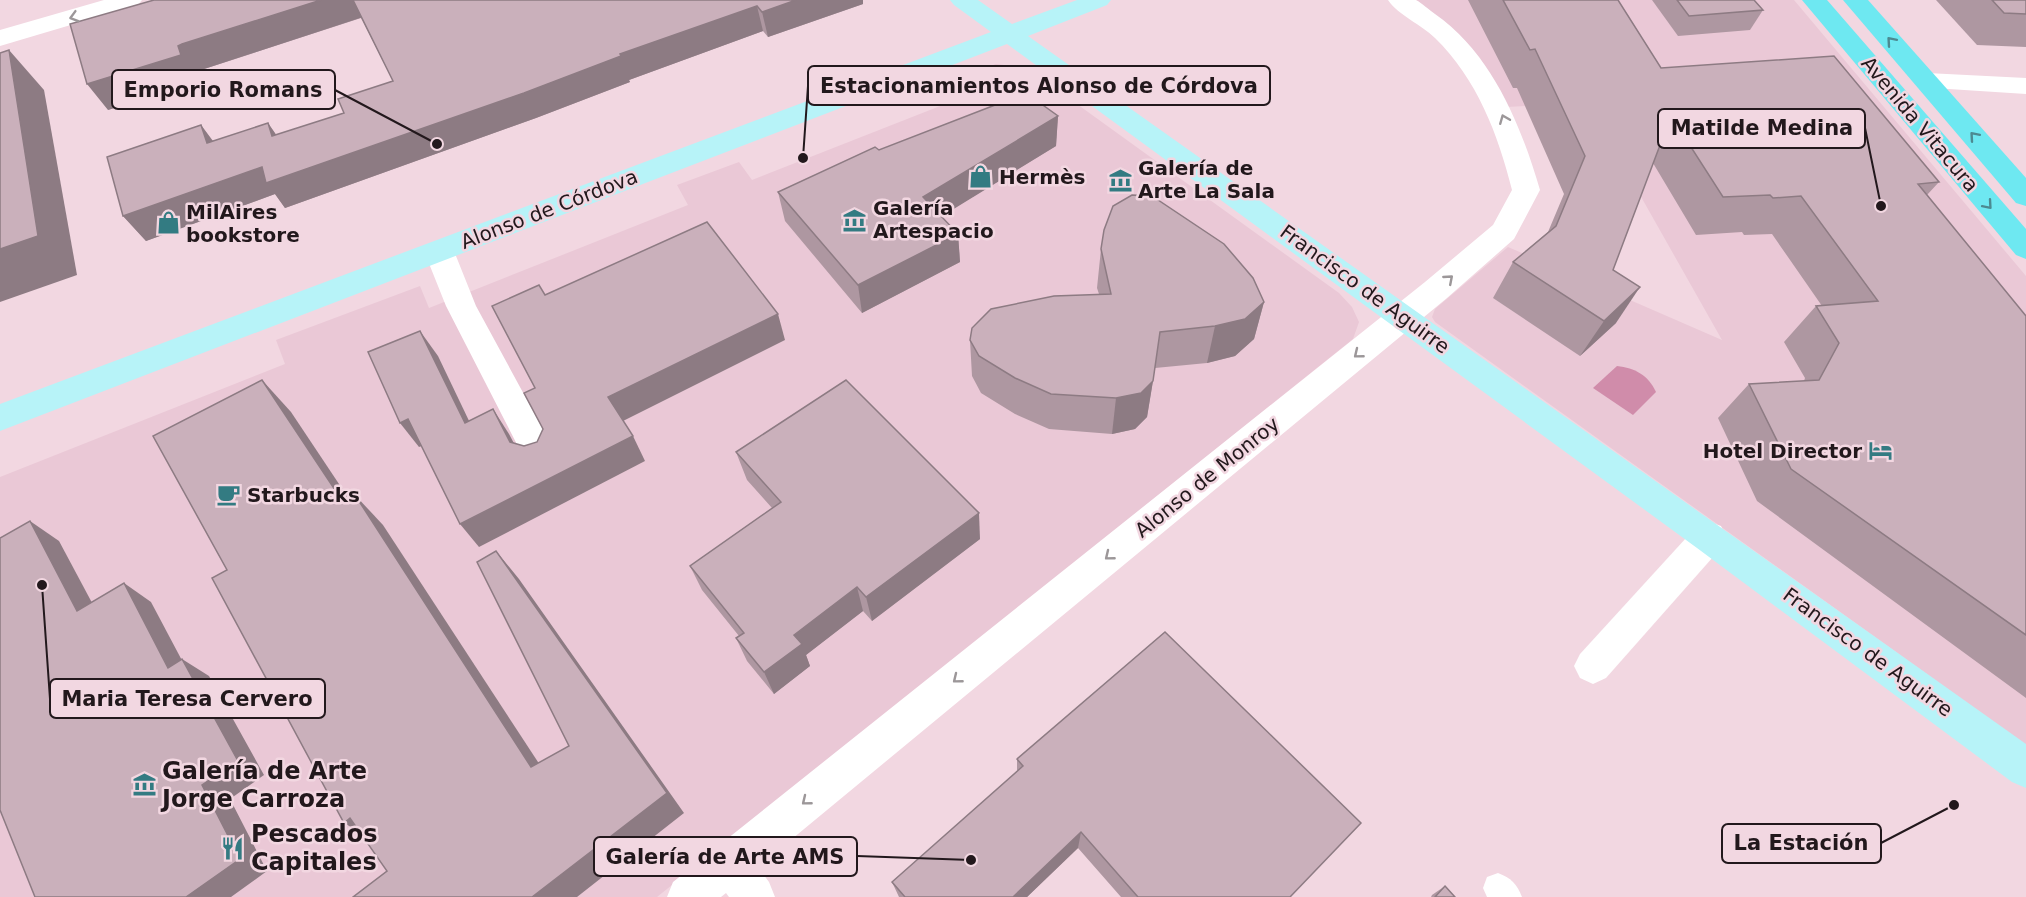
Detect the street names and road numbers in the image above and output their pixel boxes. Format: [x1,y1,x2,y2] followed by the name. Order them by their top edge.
[1856,51,1984,197] street label: Avenida Vitacura
[457,164,641,254] street label: Alonso de Córdova
[1276,219,1454,359] street label: Francisco de Aguirre
[1130,411,1284,543] street label: Alonso de Monroy
[1779,582,1957,722] street label: Francisco de Aguirre

